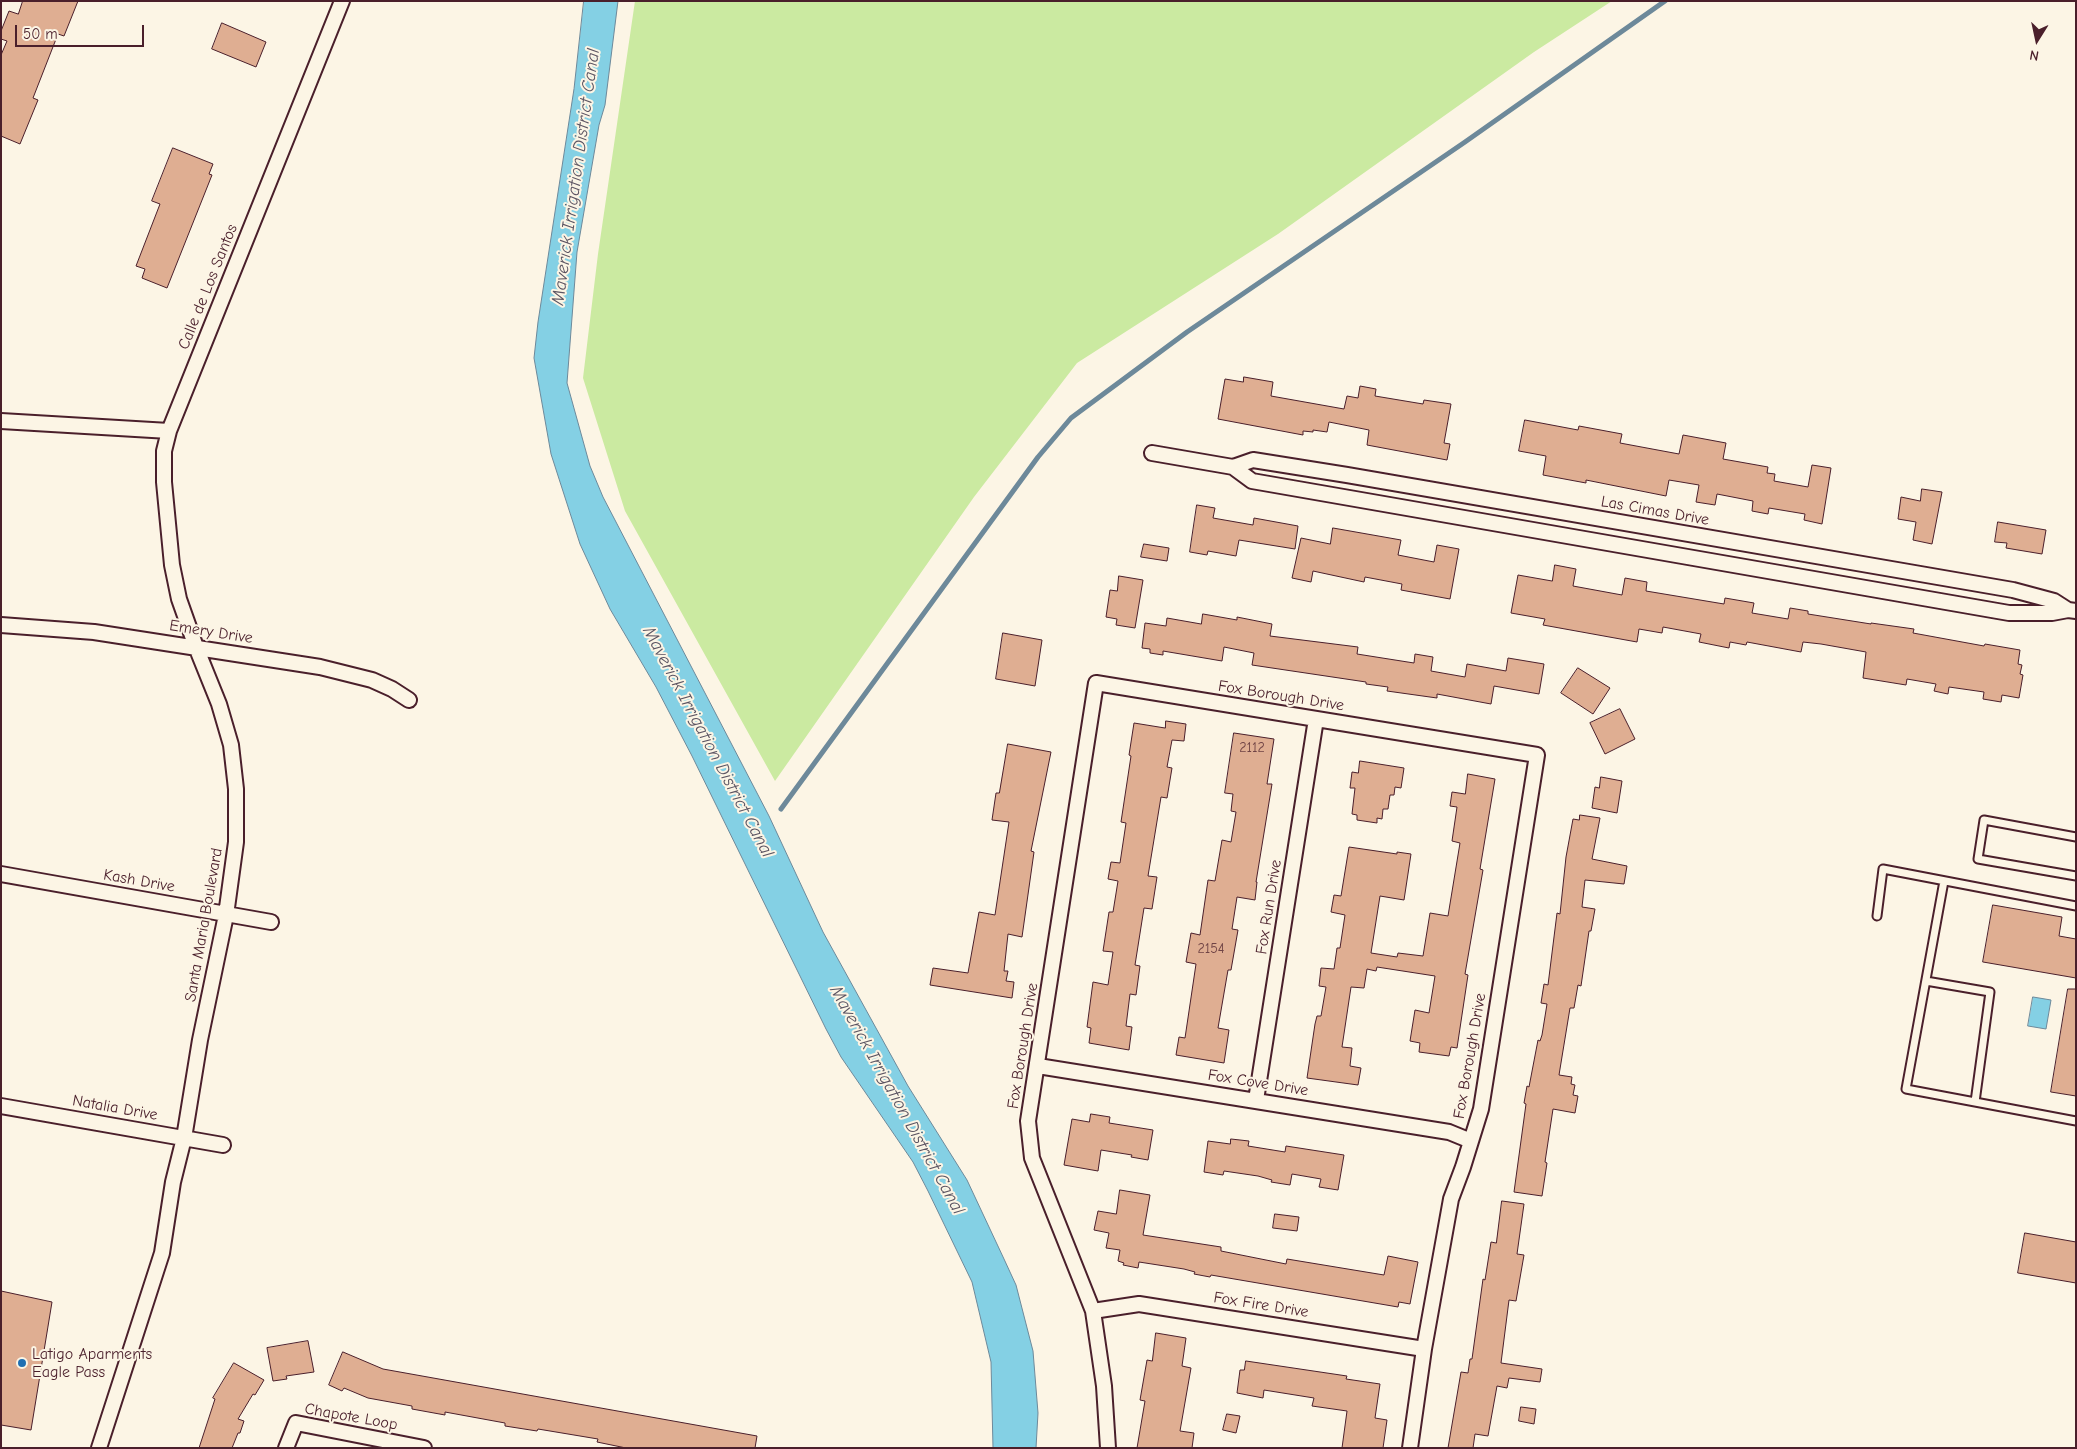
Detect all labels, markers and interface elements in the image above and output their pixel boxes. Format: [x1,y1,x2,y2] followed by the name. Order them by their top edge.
[18,15,146,47] scale bar
[2012,15,2062,65] north arrow
[23,25,58,43] text: 50 m
[2028,46,2040,64] text: N
[547,47,605,307] water label: Maverick Irrigation District Canal
[174,222,242,352] street label: Calle de Los Santos
[1599,492,1711,530] street label: Las Cimas Drive
[168,616,254,648] street label: Emery Drive
[638,623,778,861] water label: Maverick Irrigation District Canal
[1217,677,1345,715] street label: Fox Borough Drive
[1239,740,1265,756] house number: 2112
[181,847,227,1003] street label: Santa Maria Boulevard
[1252,858,1286,956] street label: Fox Run Drive
[102,865,176,897] street label: Kash Drive
[1197,941,1225,957] house number: 2154
[825,982,969,1218] water label: Maverick Irrigation District Canal
[1004,982,1042,1110] street label: Fox Borough Drive
[1449,992,1491,1120] street label: Fox Borough Drive
[1206,1066,1310,1100] street label: Fox Cove Drive
[71,1091,159,1125] street label: Natalia Drive
[1212,1288,1310,1322] street label: Fox Fire Drive
[32,1344,152,1382] place label: Latigo Aparments Eagle Pass
[16,1357,28,1369] marker: Latigo Aparments Eagle Pass
[303,1399,399,1435] street label: Chapote Loop

